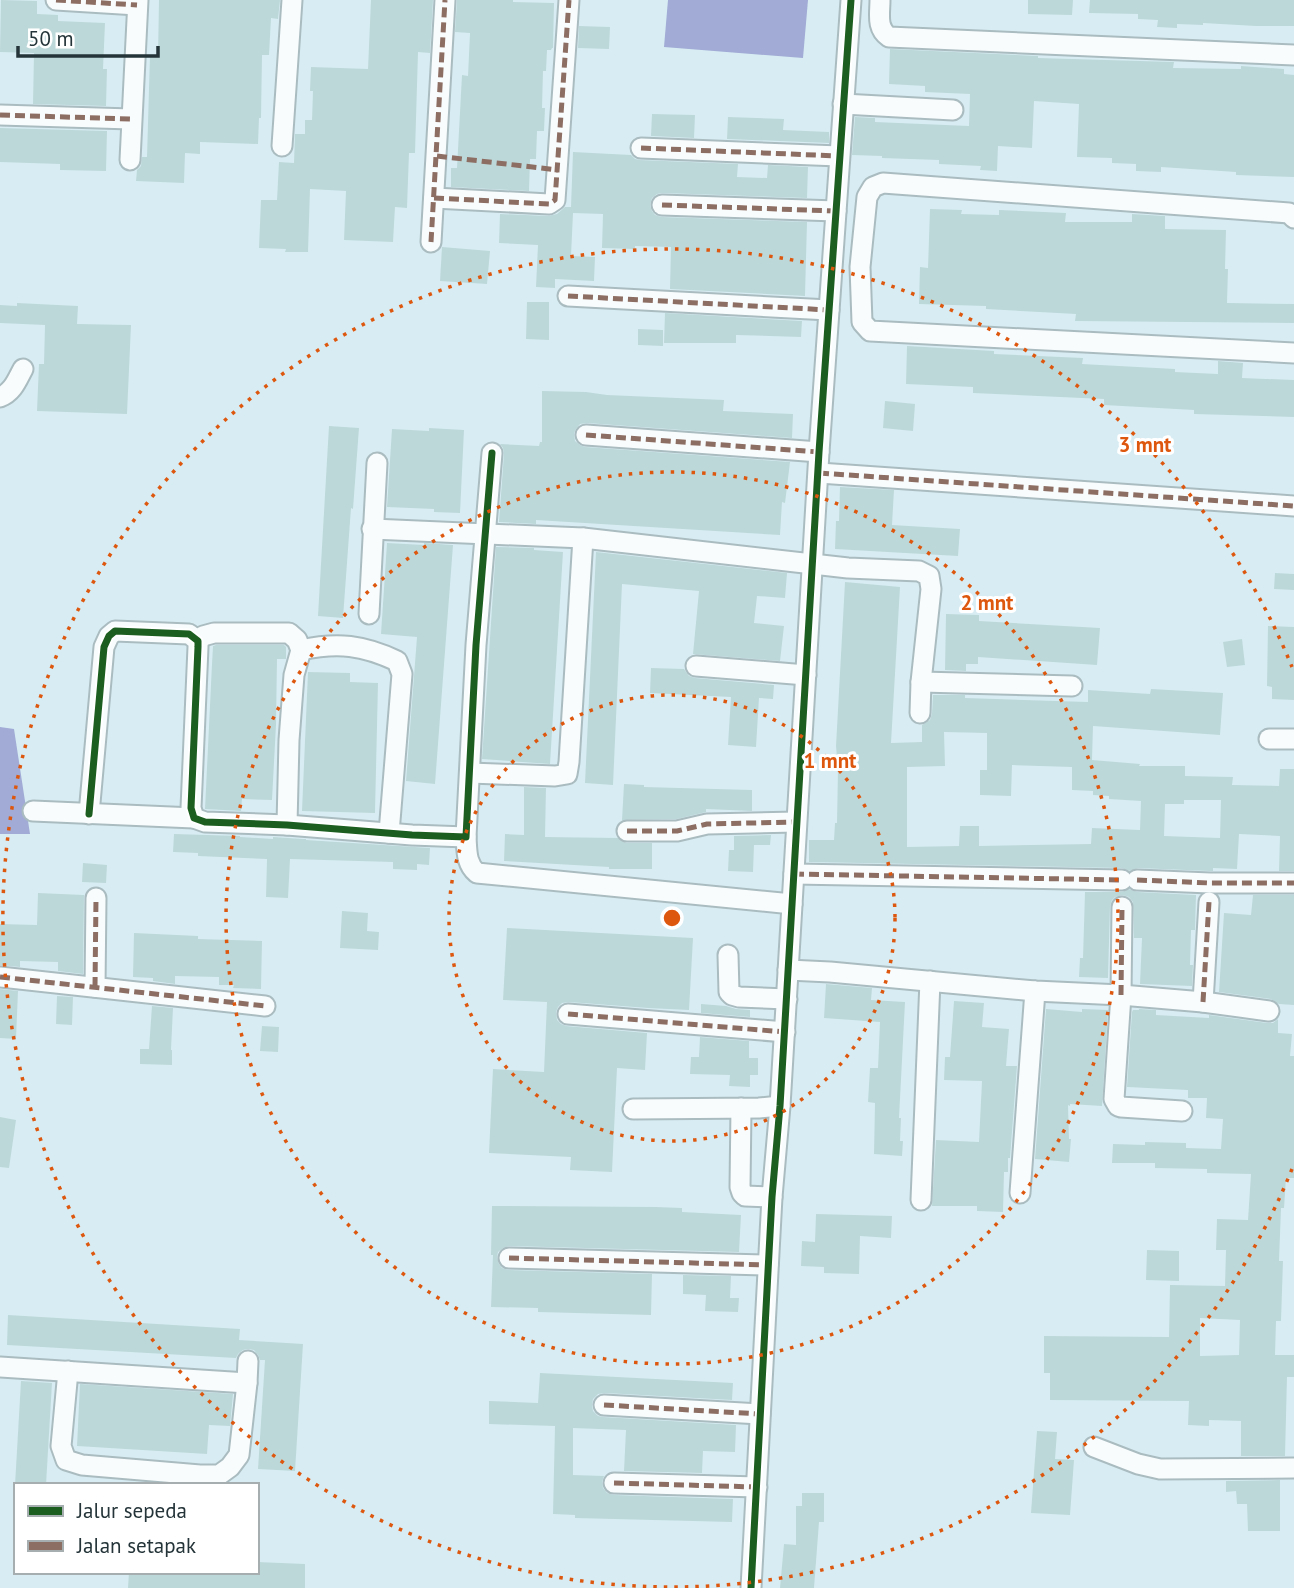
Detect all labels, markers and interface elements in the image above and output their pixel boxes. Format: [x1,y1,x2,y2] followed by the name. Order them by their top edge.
[18,14,158,58] scale bar
[28,25,74,52] text: 50 m
[1119,431,1172,458] text: 3 mnt
[961,589,1014,616] text: 2 mnt
[804,747,857,774] text: 1 mnt
[660,906,684,930] centre of rings
[14,1483,259,1574] legend
[76,1497,187,1524] text: Jalur sepeda
[76,1532,196,1559] text: Jalan setapak

